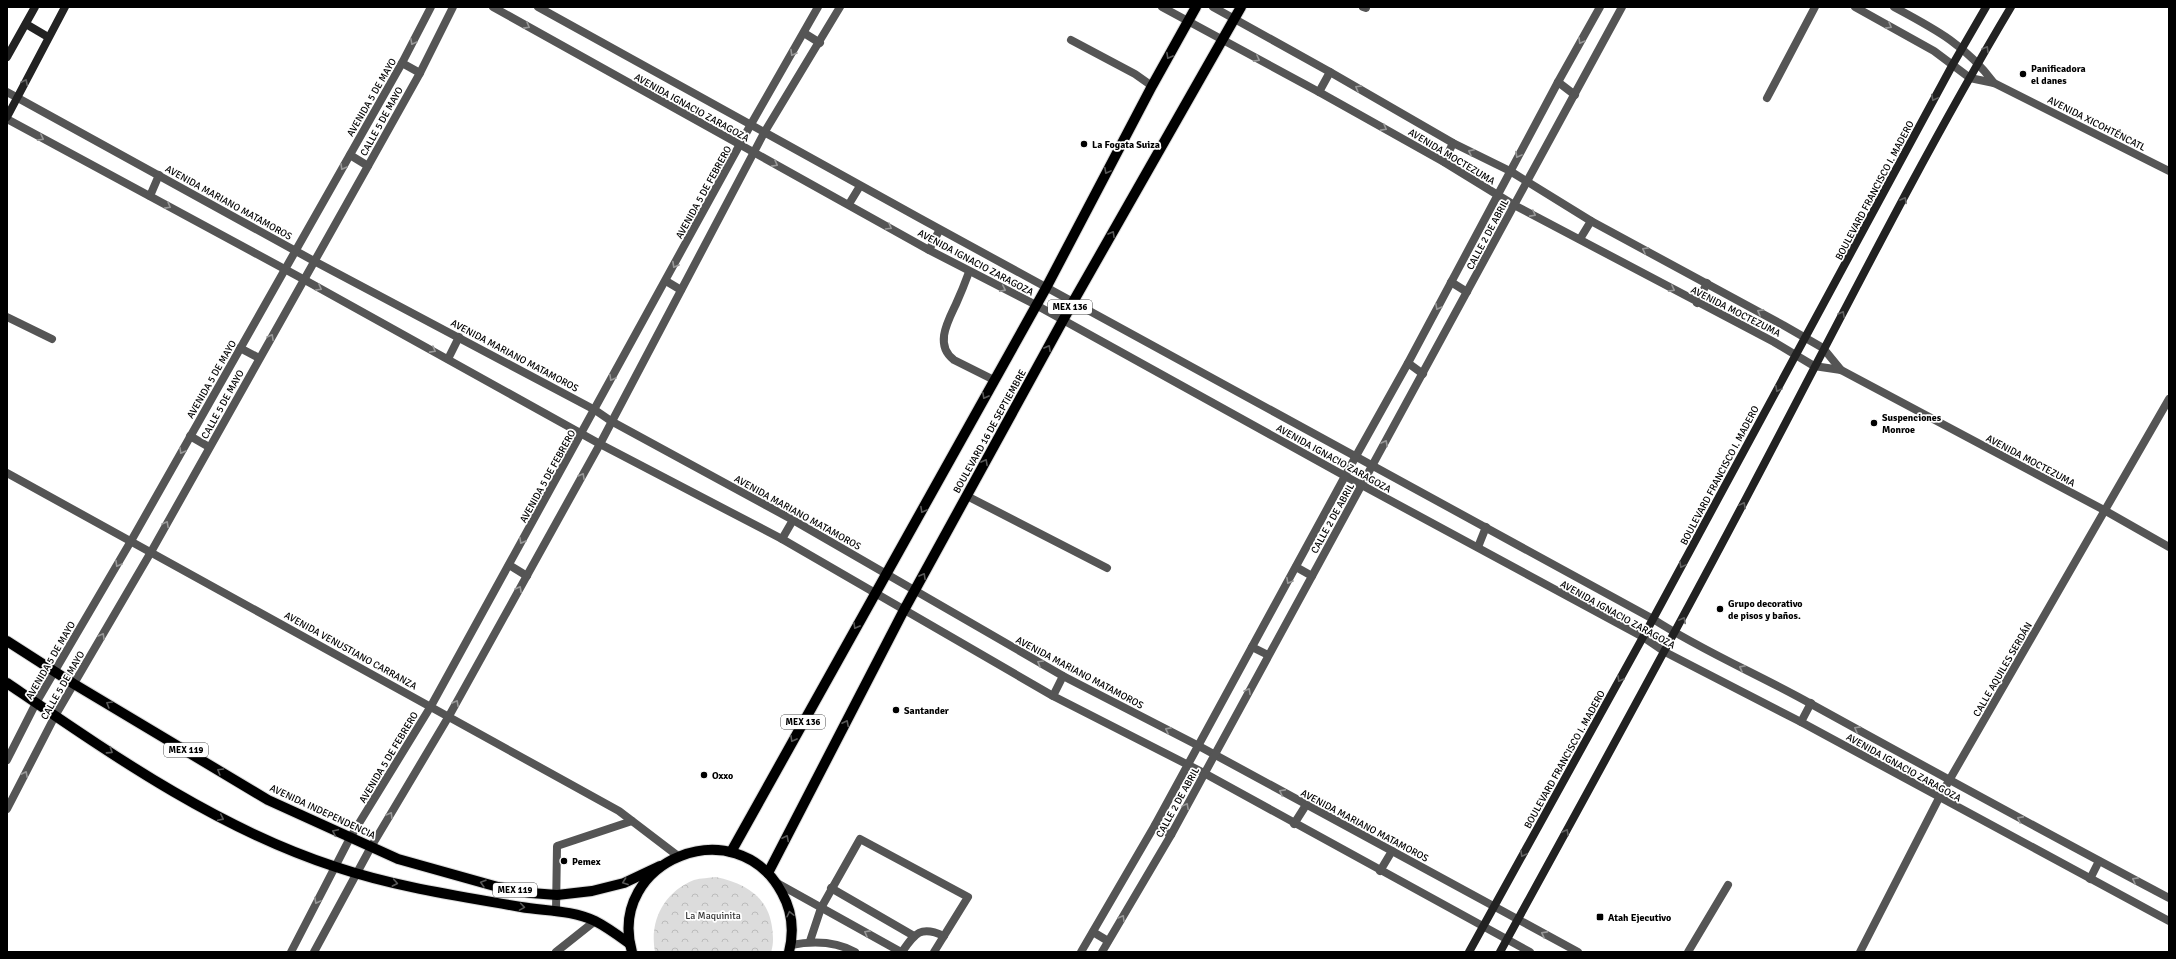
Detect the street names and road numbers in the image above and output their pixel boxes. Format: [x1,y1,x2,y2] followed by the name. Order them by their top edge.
[345,56,399,139] street label: AVENIDA 5 DE MAYO
[632,71,751,145] street label: AVENIDA IGNACIO ZARAGOZA
[358,84,406,158] street label: CALLE 5 DE MAYO
[2045,93,2148,154] street label: AVENIDA XICOHTÉNCATL
[1833,118,1917,262] street label: BOULEVARD FRANCISCO I. MADERO
[1406,126,1497,188] street label: AVENIDA MOCTEZUMA
[673,144,735,241] street label: AVENIDA 5 DE FEBRERO
[163,163,294,243] street label: AVENIDA MARIANO MATAMOROS
[1464,197,1512,272] street label: CALLE 2 DE ABRIL
[916,227,1036,299] street label: AVENIDA IGNACIO ZARAGOZA
[1689,284,1782,340] street label: AVENIDA MOCTEZUMA
[1048,300,1092,314] road number: MEX 136
[449,317,581,395] street label: AVENIDA MARIANO MATAMOROS
[185,338,239,421] street label: AVENIDA 5 DE MAYO
[199,367,247,441] street label: CALLE 5 DE MAYO
[951,367,1029,495] street label: BOULEVARD 16 DE SEPTIEMBRE
[1678,403,1762,547] street label: BOULEVARD FRANCISCO I. MADERO
[1274,422,1393,496] street label: AVENIDA IGNACIO ZARAGOZA
[517,428,579,525] street label: AVENIDA 5 DE FEBRERO
[1984,432,2077,489] street label: AVENIDA MOCTEZUMA
[732,473,863,553] street label: AVENIDA MARIANO MATAMOROS
[1309,481,1357,556] street label: CALLE 2 DE ABRIL
[1558,578,1677,652] street label: AVENIDA IGNACIO ZARAGOZA
[282,609,419,692] street label: AVENIDA VENUSTIANO CARRANZA
[24,619,78,702] street label: AVENIDA 5 DE MAYO
[1970,619,2035,719] street label: CALLE AQUILES SERDÁN
[1014,634,1146,712] street label: AVENIDA MARIANO MATAMOROS
[38,649,88,722] street label: CALLE 5 DE MAYO
[1522,688,1608,831] street label: BOULEVARD FRANCISCO I. MADERO
[357,709,421,805] street label: AVENIDA 5 DE FEBRERO
[781,715,825,729] road number: MEX 136
[1844,731,1963,805] street label: AVENIDA IGNACIO ZARAGOZA
[164,743,208,757] road number: MEX 119
[1154,765,1202,840] street label: CALLE 2 DE ABRIL
[268,782,377,842] street label: AVENIDA INDEPENDENCIA
[1299,787,1431,865] street label: AVENIDA MARIANO MATAMOROS
[493,883,537,897] road number: MEX 119

